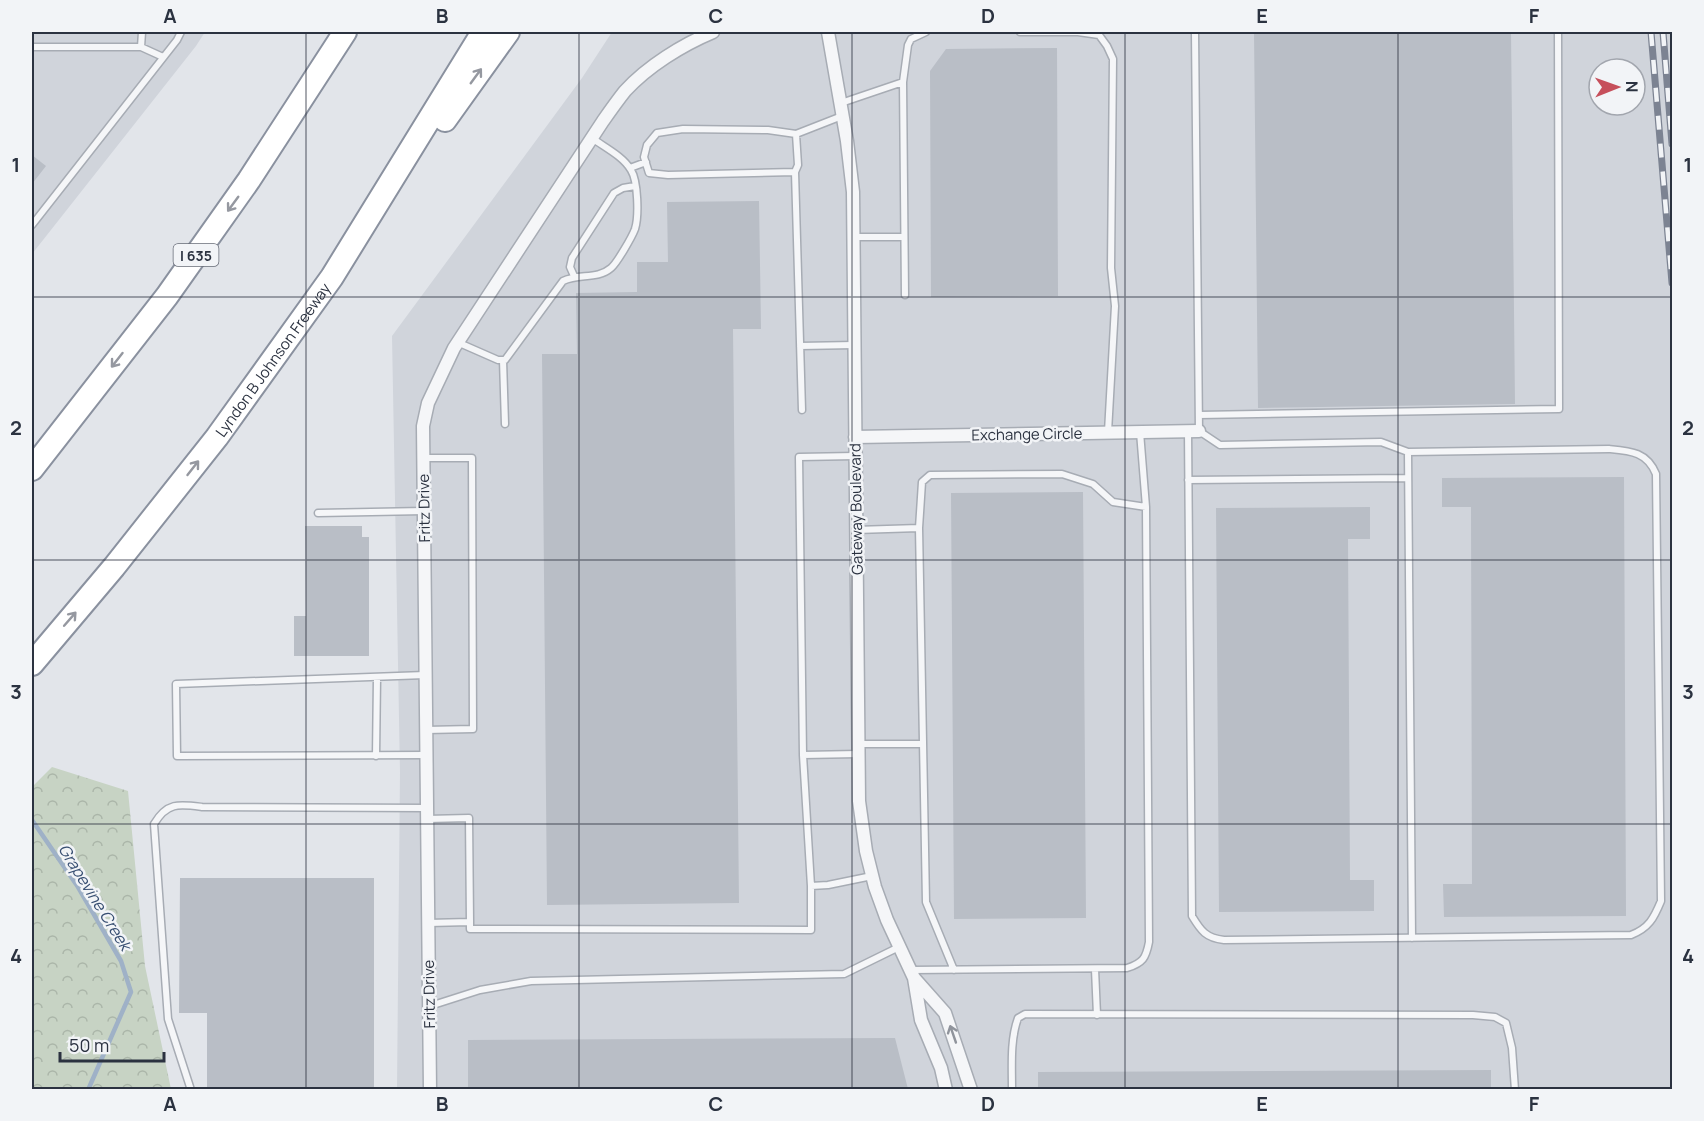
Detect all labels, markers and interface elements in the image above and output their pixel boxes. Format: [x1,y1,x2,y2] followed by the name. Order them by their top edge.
[163,2,177,29] text: A
[436,2,449,29] text: B
[709,2,723,29] text: C
[981,2,995,29] text: D
[1256,2,1268,29] text: E
[1529,2,1540,29] text: F
[1587,57,1647,117] north arrow
[470,68,482,84] one-way arrow
[1621,81,1643,93] text: N
[12,151,20,178] text: 1
[1684,151,1692,178] text: 1
[227,195,239,211] one-way arrow
[174,244,218,266] road number: I 635
[210,278,335,441] street label: Lyndon B Johnson Freeway
[110,352,123,368] one-way arrow
[10,414,22,441] text: 2
[1682,414,1694,441] text: 2
[971,423,1083,445] street label: Exchange Circle
[844,443,868,575] street label: Gateway Boulevard
[186,460,199,476] one-way arrow
[413,473,435,542] street label: Fritz Drive
[63,611,76,627] one-way arrow
[10,678,22,705] text: 3
[1682,678,1694,705] text: 3
[53,840,138,956] water label: Grapevine Creek
[10,942,22,969] text: 4
[1682,942,1694,969] text: 4
[418,959,440,1028] street label: Fritz Drive
[60,1025,164,1063] scale bar
[946,1025,957,1044] one-way arrow
[69,1033,109,1057] text: 50 m
[163,1090,177,1117] text: A
[436,1090,449,1117] text: B
[709,1090,723,1117] text: C
[981,1090,995,1117] text: D
[1256,1090,1268,1117] text: E
[1529,1090,1540,1117] text: F

